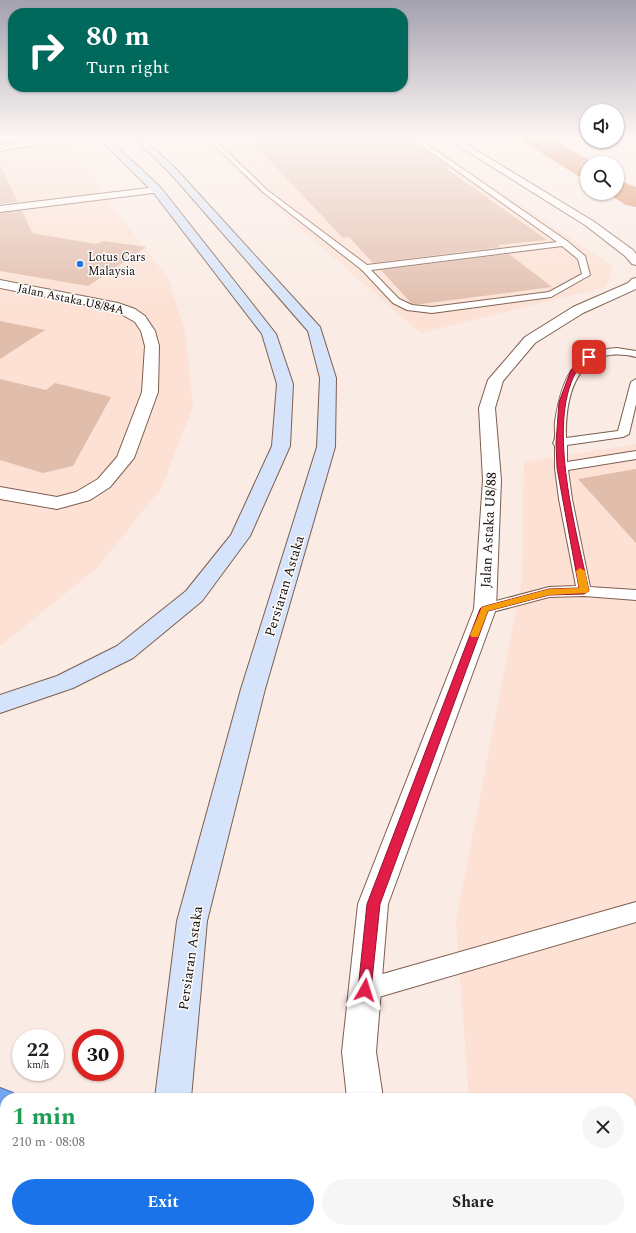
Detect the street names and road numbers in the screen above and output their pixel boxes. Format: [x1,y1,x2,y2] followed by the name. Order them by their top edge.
[16,279,126,320] street label: Jalan Astaka U8/84A
[475,471,502,589] street label: Jalan Astaka U8/88
[259,533,310,639] street label: Persiaran Astaka
[173,905,208,1011] street label: Persiaran Astaka

